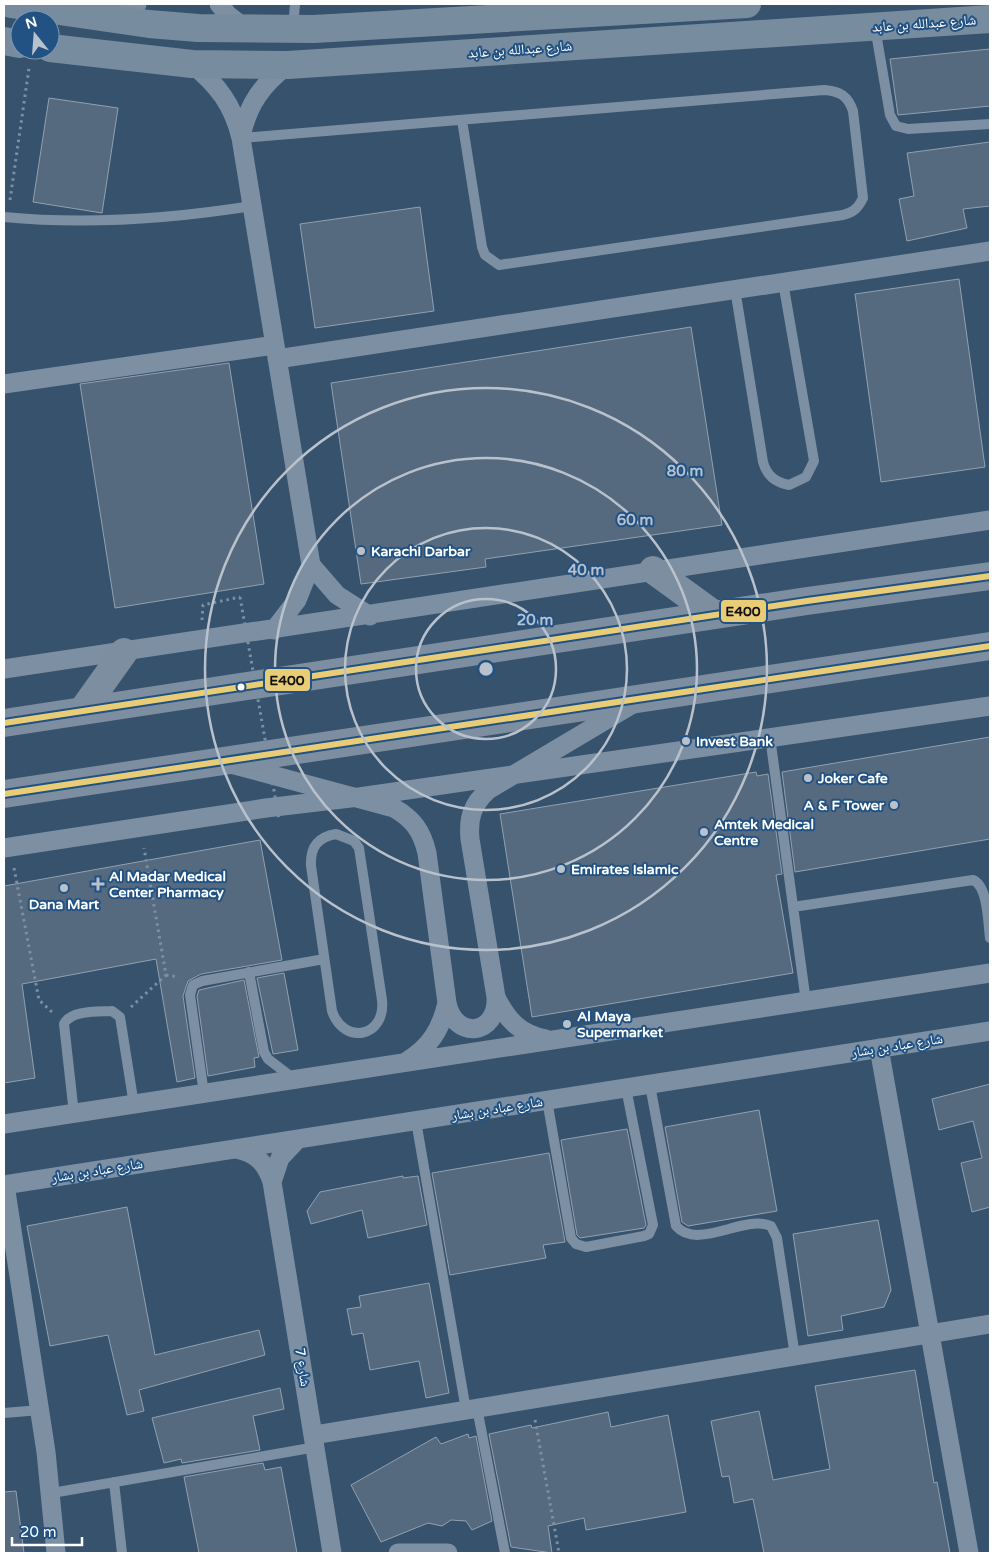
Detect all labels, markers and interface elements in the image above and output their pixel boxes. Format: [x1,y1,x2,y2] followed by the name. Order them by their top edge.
[10,10,60,60] north arrow
[871,11,977,37] street label: شارع عبدالله بن عابد
[23,13,39,33] text: N
[467,37,573,63] street label: شارع عبدالله بن عابد
[667,462,703,480] text: 80 m
[617,511,653,529] text: 60 m
[371,543,471,560] place label: Karachi Darbar
[355,545,367,557] marker: Karachi Darbar
[568,561,604,579] text: 40 m
[720,599,767,623] line badge: E400
[725,603,761,620] text: E400
[517,611,553,629] text: 20 m
[477,660,495,678] centre of rings
[264,668,311,692] line badge: E400
[269,672,305,689] text: E400
[236,682,246,692] unlabelled marker
[696,733,773,750] place label: Invest Bank
[680,735,692,747] marker: Invest Bank
[817,770,888,787] place label: Joker Cafe
[802,772,814,784] marker: Joker Cafe
[804,797,885,814] place label: A & F Tower
[888,799,900,811] marker: A & F Tower
[714,816,814,849] place label: Amtek Medical Centre
[698,826,710,838] marker: Amtek Medical Centre
[571,861,679,878] place label: Emirates Islamic
[555,863,567,875] marker: Emirates Islamic
[109,868,226,901] place label: Al Madar Medical Center Pharmacy
[91,877,105,891] marker: Al Madar Medical Center Pharmacy
[58,882,70,894] marker: Dana Mart
[29,896,100,913] place label: Dana Mart
[577,1008,664,1041] place label: Al Maya Supermarket
[561,1018,573,1030] marker: Al Maya Supermarket
[849,1030,944,1062] street label: شارع عباد بن بشار
[449,1093,544,1125] street label: شارع عباد بن بشار
[49,1155,144,1187] street label: شارع عباد بن بشار
[290,1346,314,1388] street label: شارع 7
[12,1514,82,1546] scale bar
[20,1523,57,1541] text: 20 m

